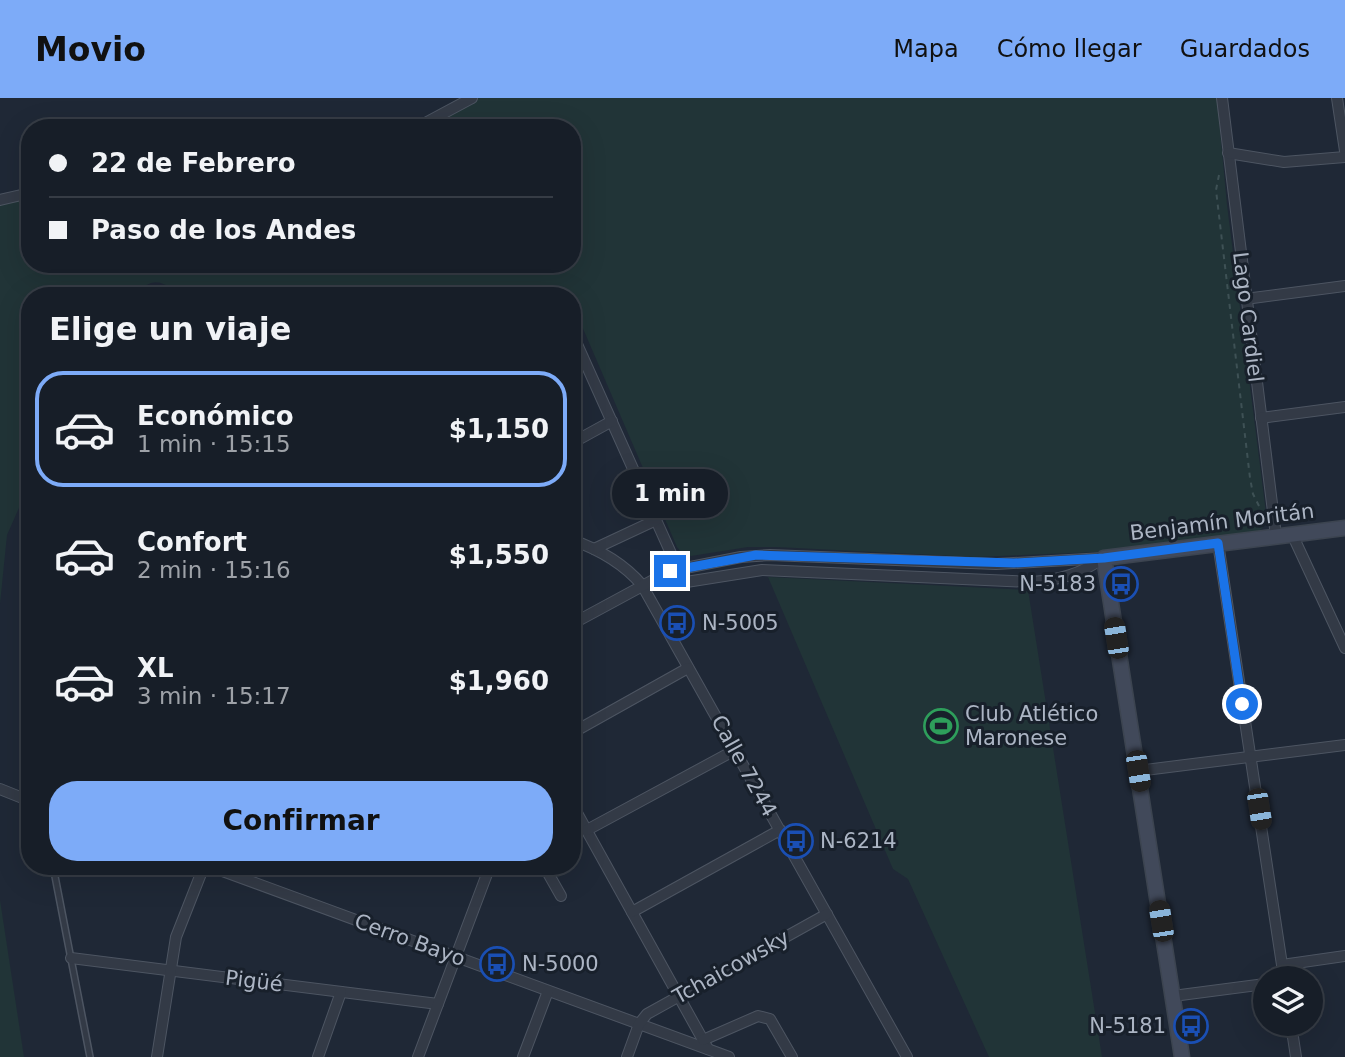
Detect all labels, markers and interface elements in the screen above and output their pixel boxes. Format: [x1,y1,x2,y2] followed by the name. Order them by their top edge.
[35,30,146,69] text: Movio
[893,35,959,63] text: Mapa
[997,35,1142,63] text: Cómo llegar
[1180,35,1310,63] text: Guardados
[91,148,296,178] text: 22 de Febrero
[91,215,356,245] text: Paso de los Andes
[1228,250,1268,384] street label: Lago Cardiel
[49,310,291,348] text: Elige un viaje
[53,398,116,461] icon: car
[137,401,294,431] text: Económico
[449,414,549,444] text: $1,150
[137,431,291,457] text: 1 min · 15:15
[612,470,728,518] callout: 1 min
[634,480,706,506] text: 1 min
[1128,499,1316,545] street label: Benjamín Moritán
[53,524,116,587] icon: car
[137,527,247,557] text: Confort
[449,540,549,570] text: $1,550
[654,555,686,587] route end
[137,557,291,583] text: 2 min · 15:16
[1102,565,1140,603] bus stop icon: N-5183
[1019,572,1096,596] place label: N-5183
[658,604,696,642] bus stop icon: N-5005
[702,611,779,635] place label: N-5005
[1103,616,1130,660] car
[53,650,116,713] icon: car
[137,653,174,683] text: XL
[449,666,549,696] text: $1,960
[137,683,291,709] text: 3 min · 15:17
[1226,688,1258,720] route start
[965,702,1098,750] place label: Club Atlético Maronese
[922,707,960,745] sports icon: Club Atlético Maronese
[706,711,782,821] street label: Calle 7244
[1125,749,1152,793] car
[49,781,553,861] button: Confirmar
[1246,787,1273,831] car
[777,822,815,860] bus stop icon: N-6214
[820,829,897,853] place label: N-6214
[1148,899,1175,943] car
[351,909,469,971] street label: Cerro Bayo
[668,925,793,1009] street label: Tchaicowsky
[478,945,516,983] bus stop icon: N-5000
[522,952,599,976] place label: N-5000
[224,966,284,996] street label: Pigüé
[1253,966,1323,1036] map controls
[1253,966,1323,1036] button: layers
[1172,1007,1210,1045] bus stop icon: N-5181
[1089,1014,1166,1038] place label: N-5181

